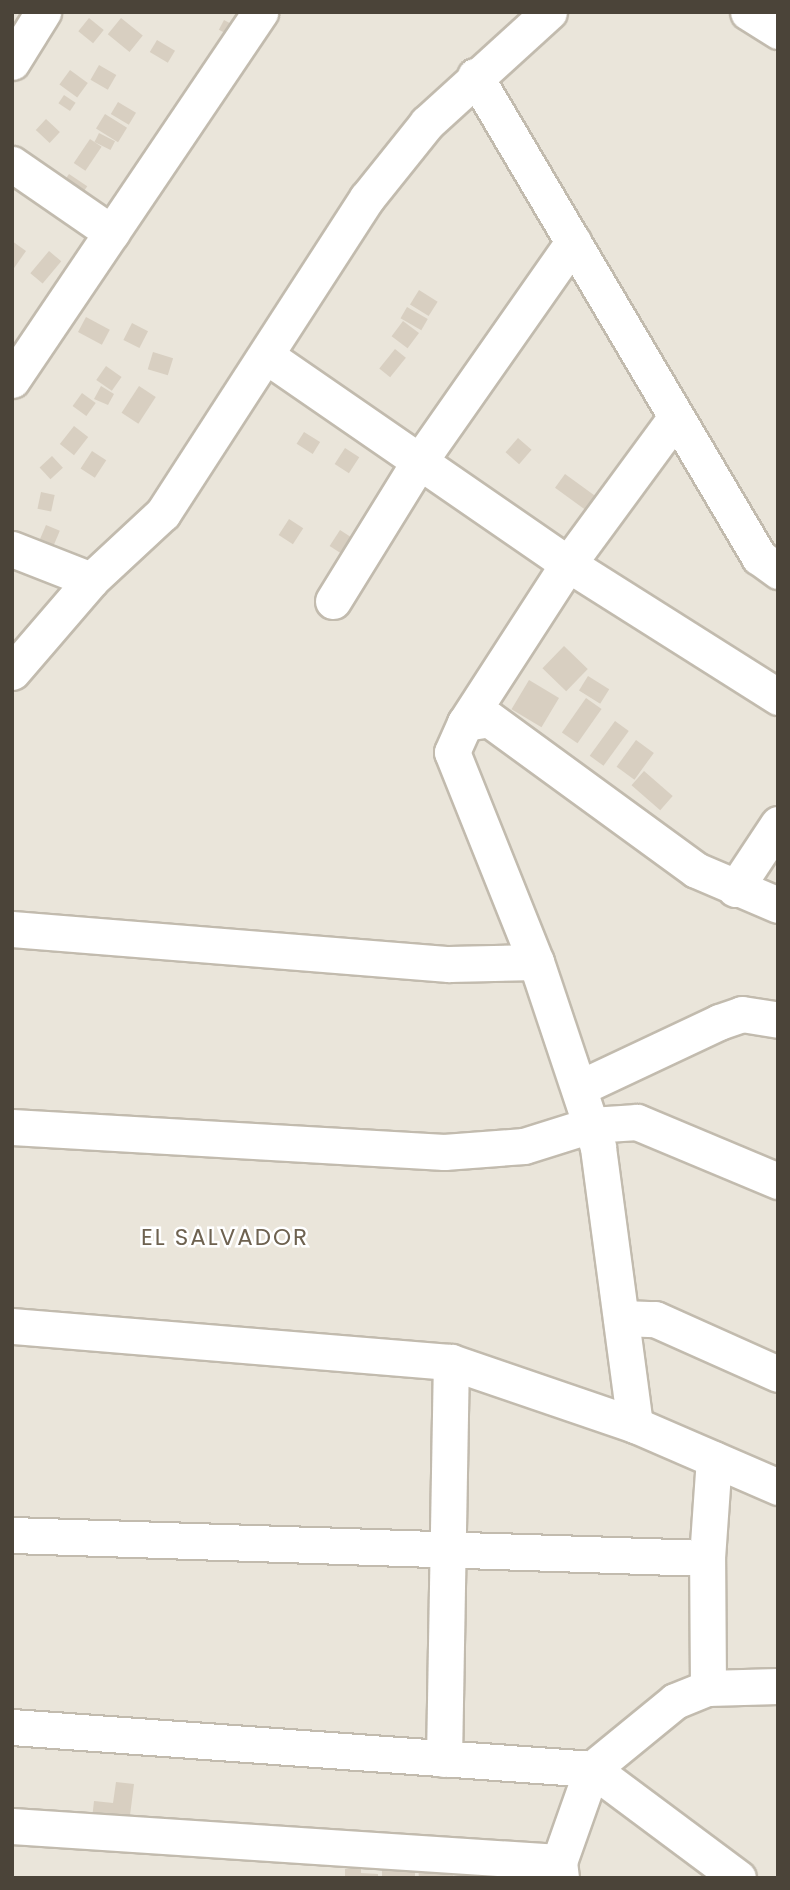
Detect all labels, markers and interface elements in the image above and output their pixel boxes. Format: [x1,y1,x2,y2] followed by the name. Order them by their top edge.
[142,1223,308,1251] district label: EL SALVADOR

